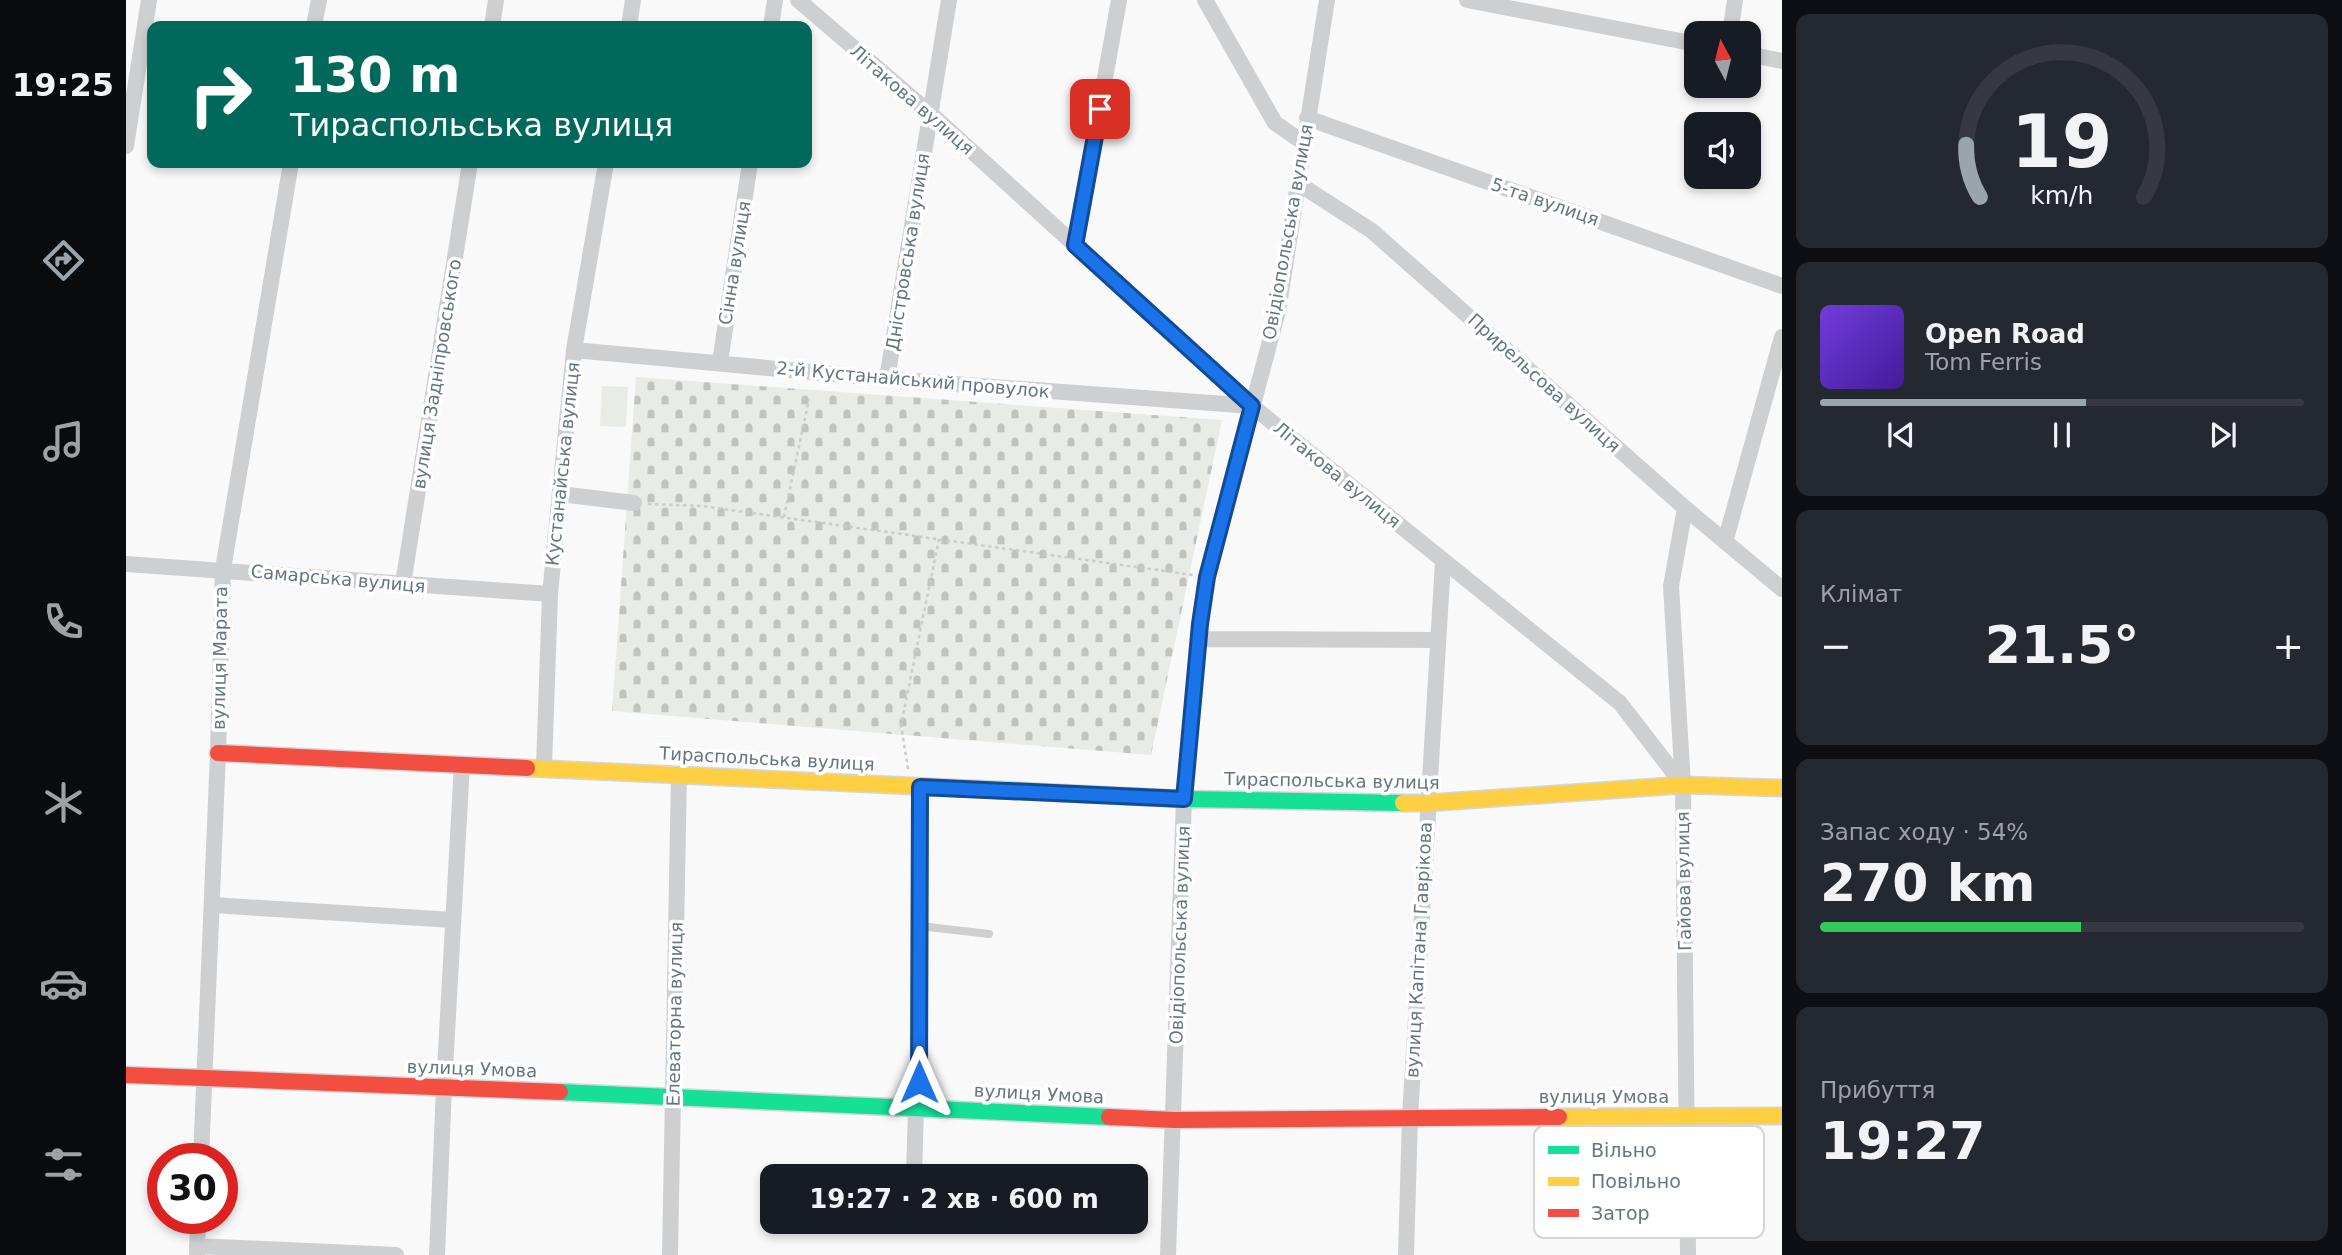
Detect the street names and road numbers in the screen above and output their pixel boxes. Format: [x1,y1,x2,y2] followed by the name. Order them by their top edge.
[846,40,978,159] street label: Літакова вулиця
[1258,122,1317,341] street label: Овідіопольська вулиця
[881,152,934,352] street label: Дністровська вулиця
[1488,173,1602,230] street label: 5-та вулиця
[714,199,755,326] street label: Сінна вулиця
[408,257,465,490] street label: вулиця Задніпровського
[1464,309,1625,456] street label: Прирельсова вулиця
[776,357,1051,402] street label: 2-й Кустанайський провулок
[541,361,584,567] street label: Кустанайська вулиця
[1270,417,1405,532] street label: Літакова вулиця
[250,560,426,597] street label: Самарська вулиця
[208,586,231,730] street label: вулиця Марата
[658,742,875,775] street label: Тираспольська вулиця
[1223,768,1440,793] street label: Тираспольська вулиця
[1672,811,1695,951] street label: Гайова вулиця
[1401,821,1436,1079] street label: вулиця Капітана Гаврікова
[1165,825,1194,1045] street label: Овідіопольська вулиця
[662,922,687,1106] street label: Елеваторна вулиця
[406,1056,538,1081] street label: вулиця Умова
[973,1080,1105,1107] street label: вулиця Умова
[1539,1086,1669,1107] street label: вулиця Умова

